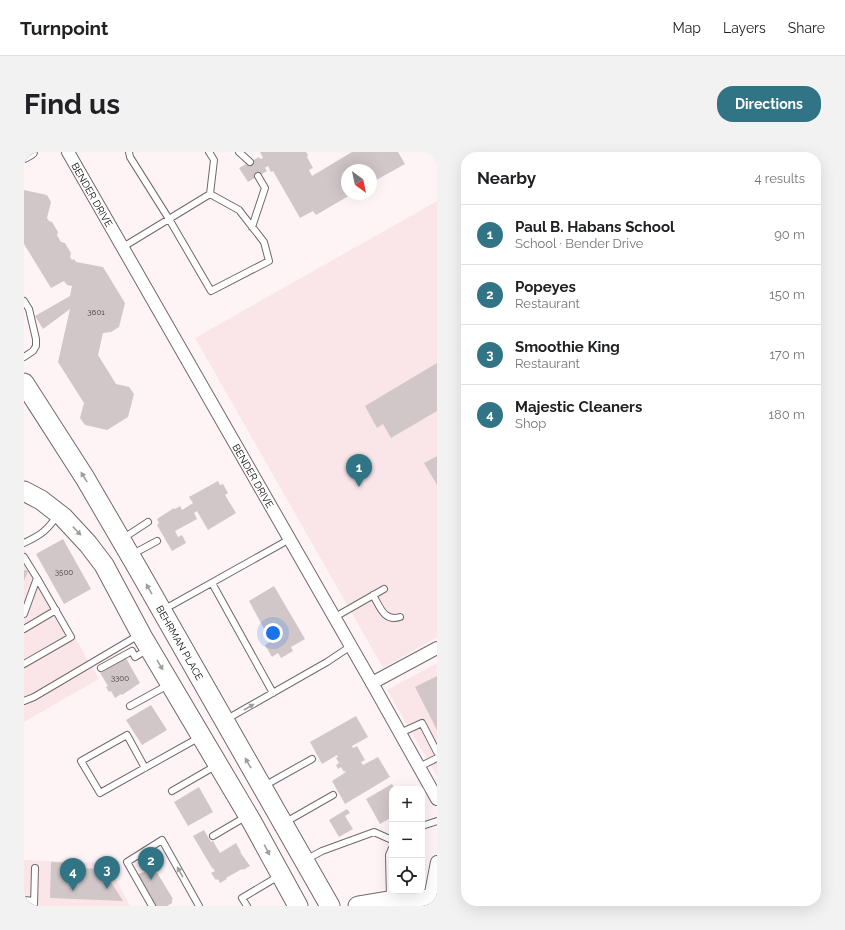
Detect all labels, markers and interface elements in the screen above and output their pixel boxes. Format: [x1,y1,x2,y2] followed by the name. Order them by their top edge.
[20,17,108,39] text: Turnpoint
[673,20,701,36] text: Map
[723,20,766,36] text: Layers
[788,20,825,36] text: Share
[717,86,821,122] button: Directions
[24,88,120,121] text: Find us
[69,161,115,229] street label: BENDER DRIVE
[341,164,377,200] north arrow
[477,168,536,188] text: Nearby
[754,171,805,186] text: 4 results
[515,218,675,236] text: Paul B. Habans School
[487,227,493,242] text: 1
[774,227,805,242] text: 90 m
[515,236,644,251] text: School · Bender Drive
[515,278,576,296] text: Popeyes
[486,287,494,302] text: 2
[769,287,805,302] text: 150 m
[515,296,580,311] text: Restaurant
[87,307,105,317] house number: 3601
[515,338,620,356] text: Smoothie King
[486,347,494,362] text: 3
[769,347,805,362] text: 170 m
[515,356,580,371] text: Restaurant
[515,398,642,416] text: Majestic Cleaners
[486,407,494,422] text: 4
[769,407,805,422] text: 180 m
[515,416,546,431] text: Shop
[230,442,276,510] street label: BENDER DRIVE
[346,454,372,487] pin: 1
[80,471,87,483] one-way arrow
[72,526,82,536] one-way arrow
[55,567,73,577] house number: 3500
[146,583,153,595] one-way arrow
[154,604,205,682] street label: BEHRMAN PLACE
[263,623,283,643] your location
[156,659,163,671] one-way arrow
[111,673,129,683] house number: 3300
[243,703,255,710] one-way arrow
[245,757,252,769] one-way arrow
[389,786,425,894] map controls
[389,786,425,822] button: +
[389,822,425,858] button: −
[264,844,271,856] one-way arrow
[138,847,164,880] pin: 2
[94,856,120,889] pin: 3
[60,858,86,891] pin: 4
[389,858,425,894] button: locate
[177,866,183,878] one-way arrow

